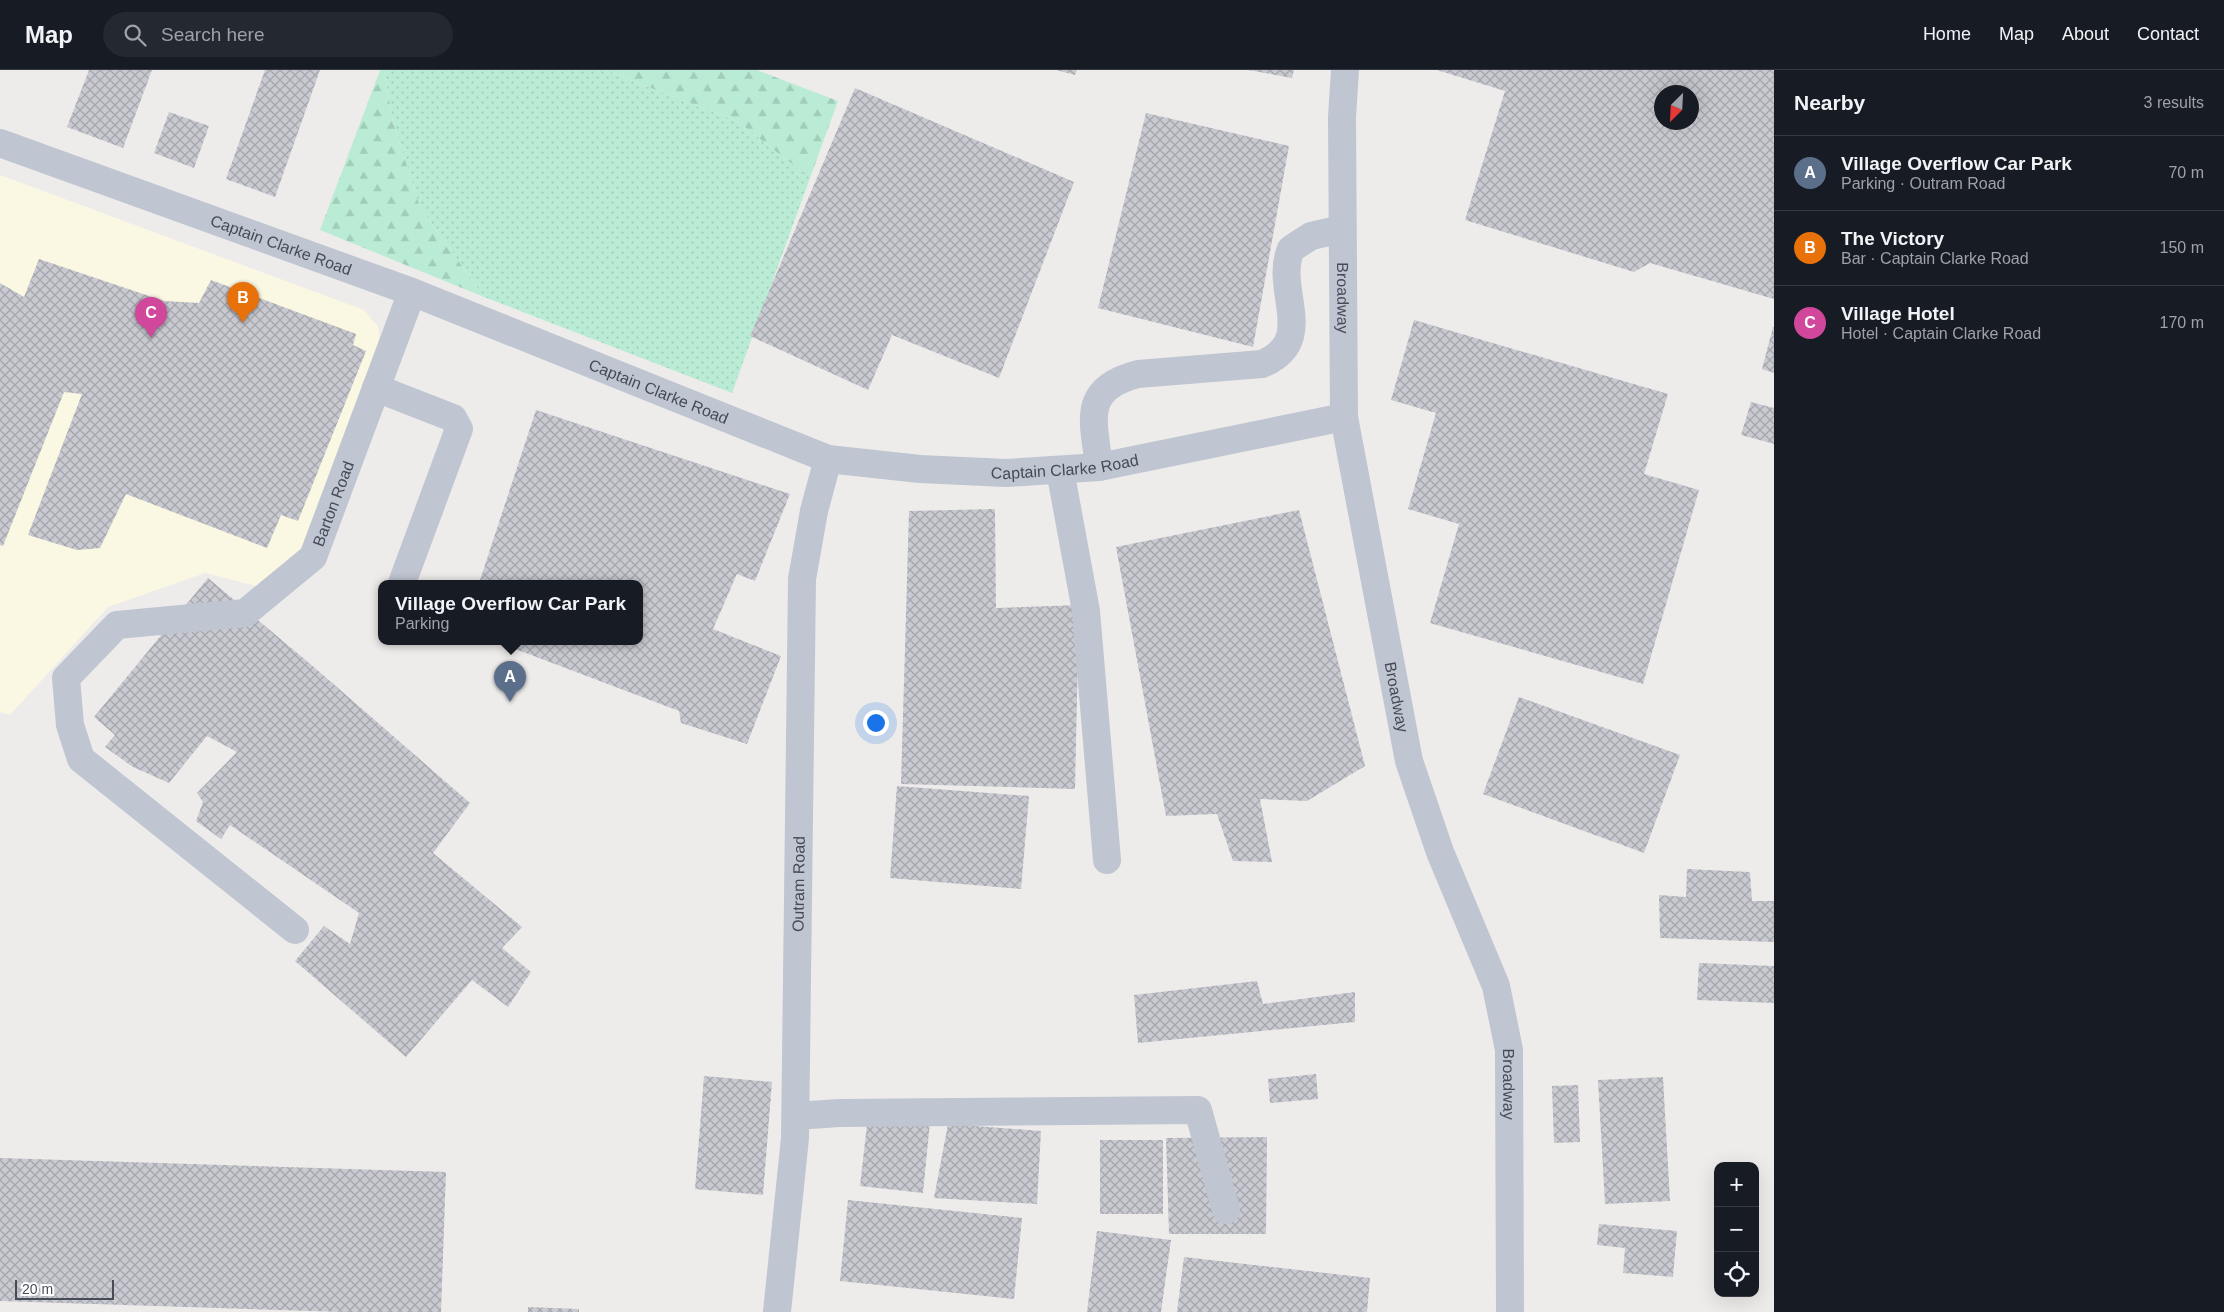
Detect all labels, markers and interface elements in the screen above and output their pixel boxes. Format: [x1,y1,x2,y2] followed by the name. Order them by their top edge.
[103,12,453,57] search box
[25,21,73,48] text: Map
[121,21,149,49] icon: search
[161,24,265,45] text: Search here
[1923,24,1971,44] text: Home
[1999,24,2034,44] text: Map
[2062,24,2109,44] text: About
[2137,24,2199,44] text: Contact
[1654,85,1699,130] north arrow
[1794,91,1865,114] text: Nearby
[2144,94,2204,111] text: 3 results
[1841,153,2072,174] text: Village Overflow Car Park
[1804,164,1816,181] text: A
[2168,164,2204,181] text: 70 m
[1841,175,2006,192] text: Parking · Outram Road
[208,212,354,278] street label: Captain Clarke Road
[1841,228,1944,249] text: The Victory
[1804,239,1816,256] text: B
[2160,239,2204,256] text: 150 m
[1841,250,2029,267] text: Bar · Captain Clarke Road
[1334,262,1351,334] street label: Broadway
[227,282,259,323] pin: B
[135,297,167,338] pin: C
[1841,303,1955,324] text: Village Hotel
[1804,314,1816,331] text: C
[2160,314,2204,331] text: 170 m
[1841,325,2041,342] text: Hotel · Captain Clarke Road
[586,356,731,427] street label: Captain Clarke Road
[990,451,1140,482] street label: Captain Clarke Road
[310,459,357,549] street label: Barton Road
[378,580,643,645] popup
[395,593,626,614] text: Village Overflow Car Park
[395,615,449,632] text: Parking
[1381,660,1411,734] street label: Broadway
[494,661,526,702] pin: A
[863,710,889,736] your location
[790,836,808,932] street label: Outram Road
[1500,1049,1517,1120] street label: Broadway
[1714,1162,1759,1297] map controls
[1714,1162,1759,1207] button: +
[1714,1207,1759,1252] button: −
[1714,1252,1759,1297] button: locate
[15,1277,114,1300] scale bar
[22,1281,53,1297] text: 20 m

